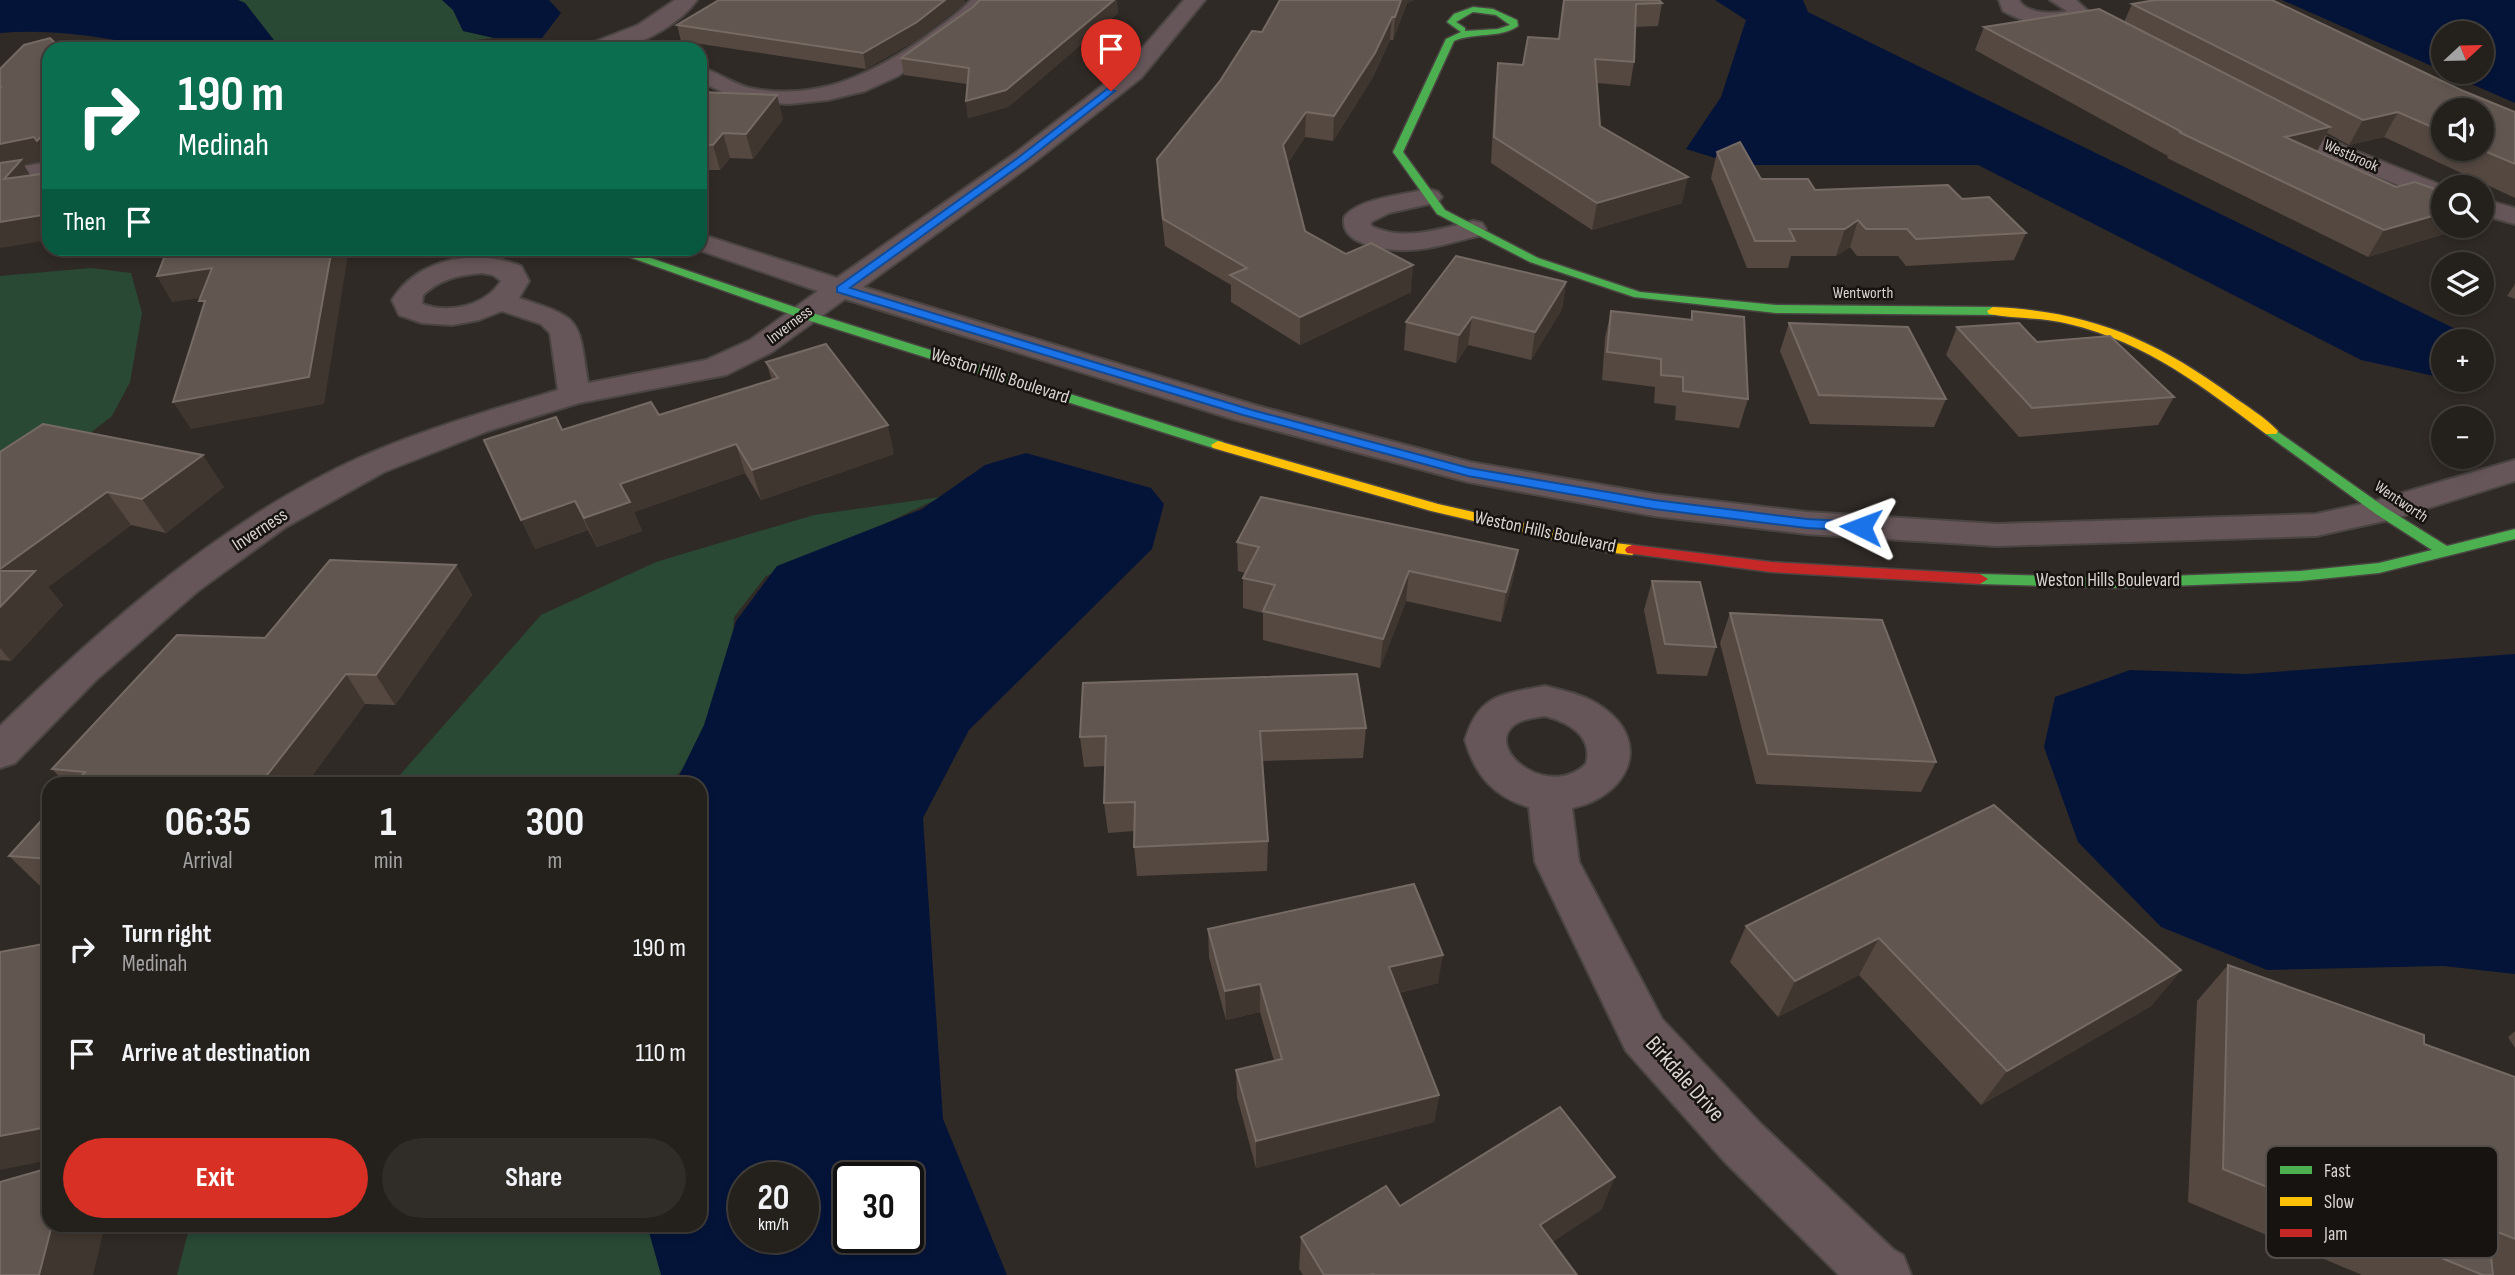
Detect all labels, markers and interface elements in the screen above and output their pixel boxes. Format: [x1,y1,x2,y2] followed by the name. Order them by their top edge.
[1081,19,1141,91] pin
[2431,21,2494,84] north arrow
[2431,21,2494,469] map controls
[1092,30,1130,68] icon: arrive
[178,66,284,125] text: 190 m
[63,70,154,161] icon: right
[2431,98,2494,161] button: sound
[178,126,269,165] text: Medinah
[2321,136,2381,176] street label: Westbrook
[2431,175,2494,238] button: search
[120,203,158,241] icon: arrive
[63,207,106,238] text: Then
[2431,252,2494,315] button: layers
[1833,284,1893,303] street label: Wentworth
[764,302,817,348] street label: Inverness
[2431,329,2494,392] button: +
[928,343,1072,409] street label: Weston Hills Boulevard
[2431,406,2494,469] button: −
[2371,477,2431,527] street label: Wentworth
[1824,490,1898,564] position arrow
[228,504,292,556] street label: Inverness
[1472,506,1618,558] street label: Weston Hills Boulevard
[2036,569,2180,592] street label: Weston Hills Boulevard
[165,797,251,848] text: 06:35
[380,797,397,848] text: 1
[525,797,584,848] text: 300
[183,847,233,875] text: Arrival
[374,847,403,875] text: min
[547,847,562,875] text: m
[122,919,211,950] text: Turn right
[63,930,101,968] icon: right
[633,933,686,964] text: 190 m
[122,950,187,978] text: Medinah
[1639,1030,1731,1128] street label: Birkdale Drive
[63,1035,101,1073] icon: arrive
[122,1038,310,1069] text: Arrive at destination
[635,1038,686,1069] text: 110 m
[63,1138,368,1218] button: Exit
[382,1138,686,1218] button: Share
[2266,1146,2498,1258] legend
[2324,1160,2351,1183] text: Fast
[833,1162,924,1253] speed limit sign: 30
[758,1177,790,1220] text: 20
[2324,1191,2354,1214] text: Slow
[758,1214,789,1235] text: km/h
[2323,1223,2347,1246] text: Jam

